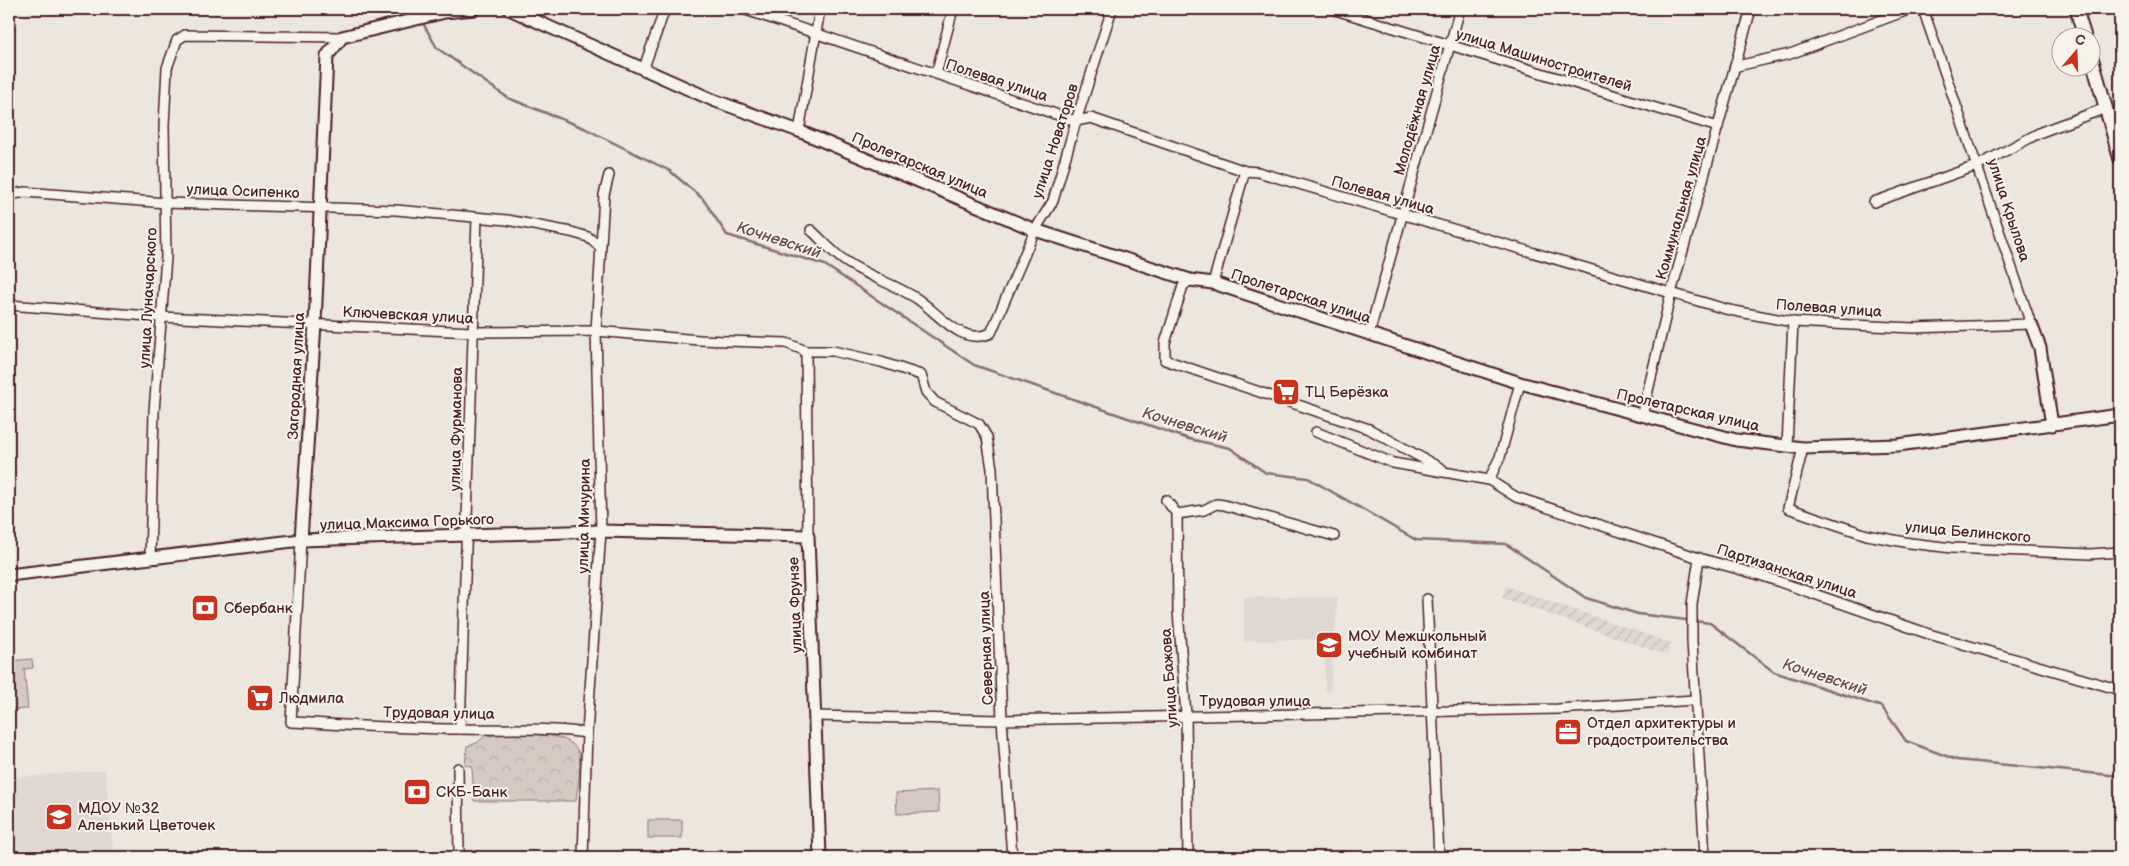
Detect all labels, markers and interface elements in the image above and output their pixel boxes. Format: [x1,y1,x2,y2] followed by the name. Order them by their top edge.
[1454,25,1634,96] street label: улица Машиностроителей
[2052,28,2102,78] north arrow
[2073,31,2088,50] text: С
[1390,42,1445,178] street label: Молодёжная улица
[943,55,1050,106] street label: Полевая улица
[1028,81,1083,201] street label: улица Новаторов
[849,128,991,203] street label: Пролетарская улица
[1652,134,1711,282] street label: Коммунальная улица
[1983,156,2034,264] street label: улица Крылова
[1329,172,1437,219] street label: Полевая улица
[186,180,300,203] street label: улица Осипенко
[734,218,823,263] water label: Кочневский
[135,227,162,369] street label: улица Луначарского
[1228,265,1373,328] street label: Пролетарская улица
[1775,295,1883,322] street label: Полевая улица
[342,303,474,328] street label: Ключевская улица
[284,312,309,440] street label: Загородная улица
[446,367,467,491] street label: улица Фурманова
[1271,377,1301,407] supermarket icon: ТЦ Берёзка
[1305,383,1389,402] place label: ТЦ Берёзка
[1615,385,1761,436] street label: Пролетарская улица
[1140,404,1229,447] water label: Кочневский
[574,458,595,574] street label: улица Мичурина
[320,510,495,535] street label: улица Максима Горького
[1904,518,2032,547] street label: улица Белинского
[1714,540,1859,603] street label: Партизанская улица
[784,556,807,654] street label: улица Фрунзе
[975,590,998,705] street label: Северная улица
[190,593,220,623] bank icon: Сбербанк
[224,599,293,618] place label: Сбербанк
[1348,627,1487,663] place label: МОУ Межшкольный учебный комбинат
[1157,628,1182,728] street label: улица Бажова
[1314,630,1344,660] school or university icon: МОУ Межшкольный учебный комбинат
[1780,655,1869,700] water label: Кочневский
[245,683,275,713] supermarket icon: Людмила
[278,689,344,708] place label: Людмила
[1199,692,1311,711] street label: Трудовая улица
[383,703,495,724] street label: Трудовая улица
[1587,714,1736,750] place label: Отдел архитектуры и градостроительства
[1553,717,1583,747] office icon: Отдел архитектуры и градостроительства
[402,777,432,807] bank icon: СКБ-Банк
[436,783,507,802] place label: СКБ-Банк
[77,799,215,835] place label: МДОУ №32 Аленький Цветочек
[44,802,74,832] school or university icon: МДОУ №32 Аленький Цветочек

